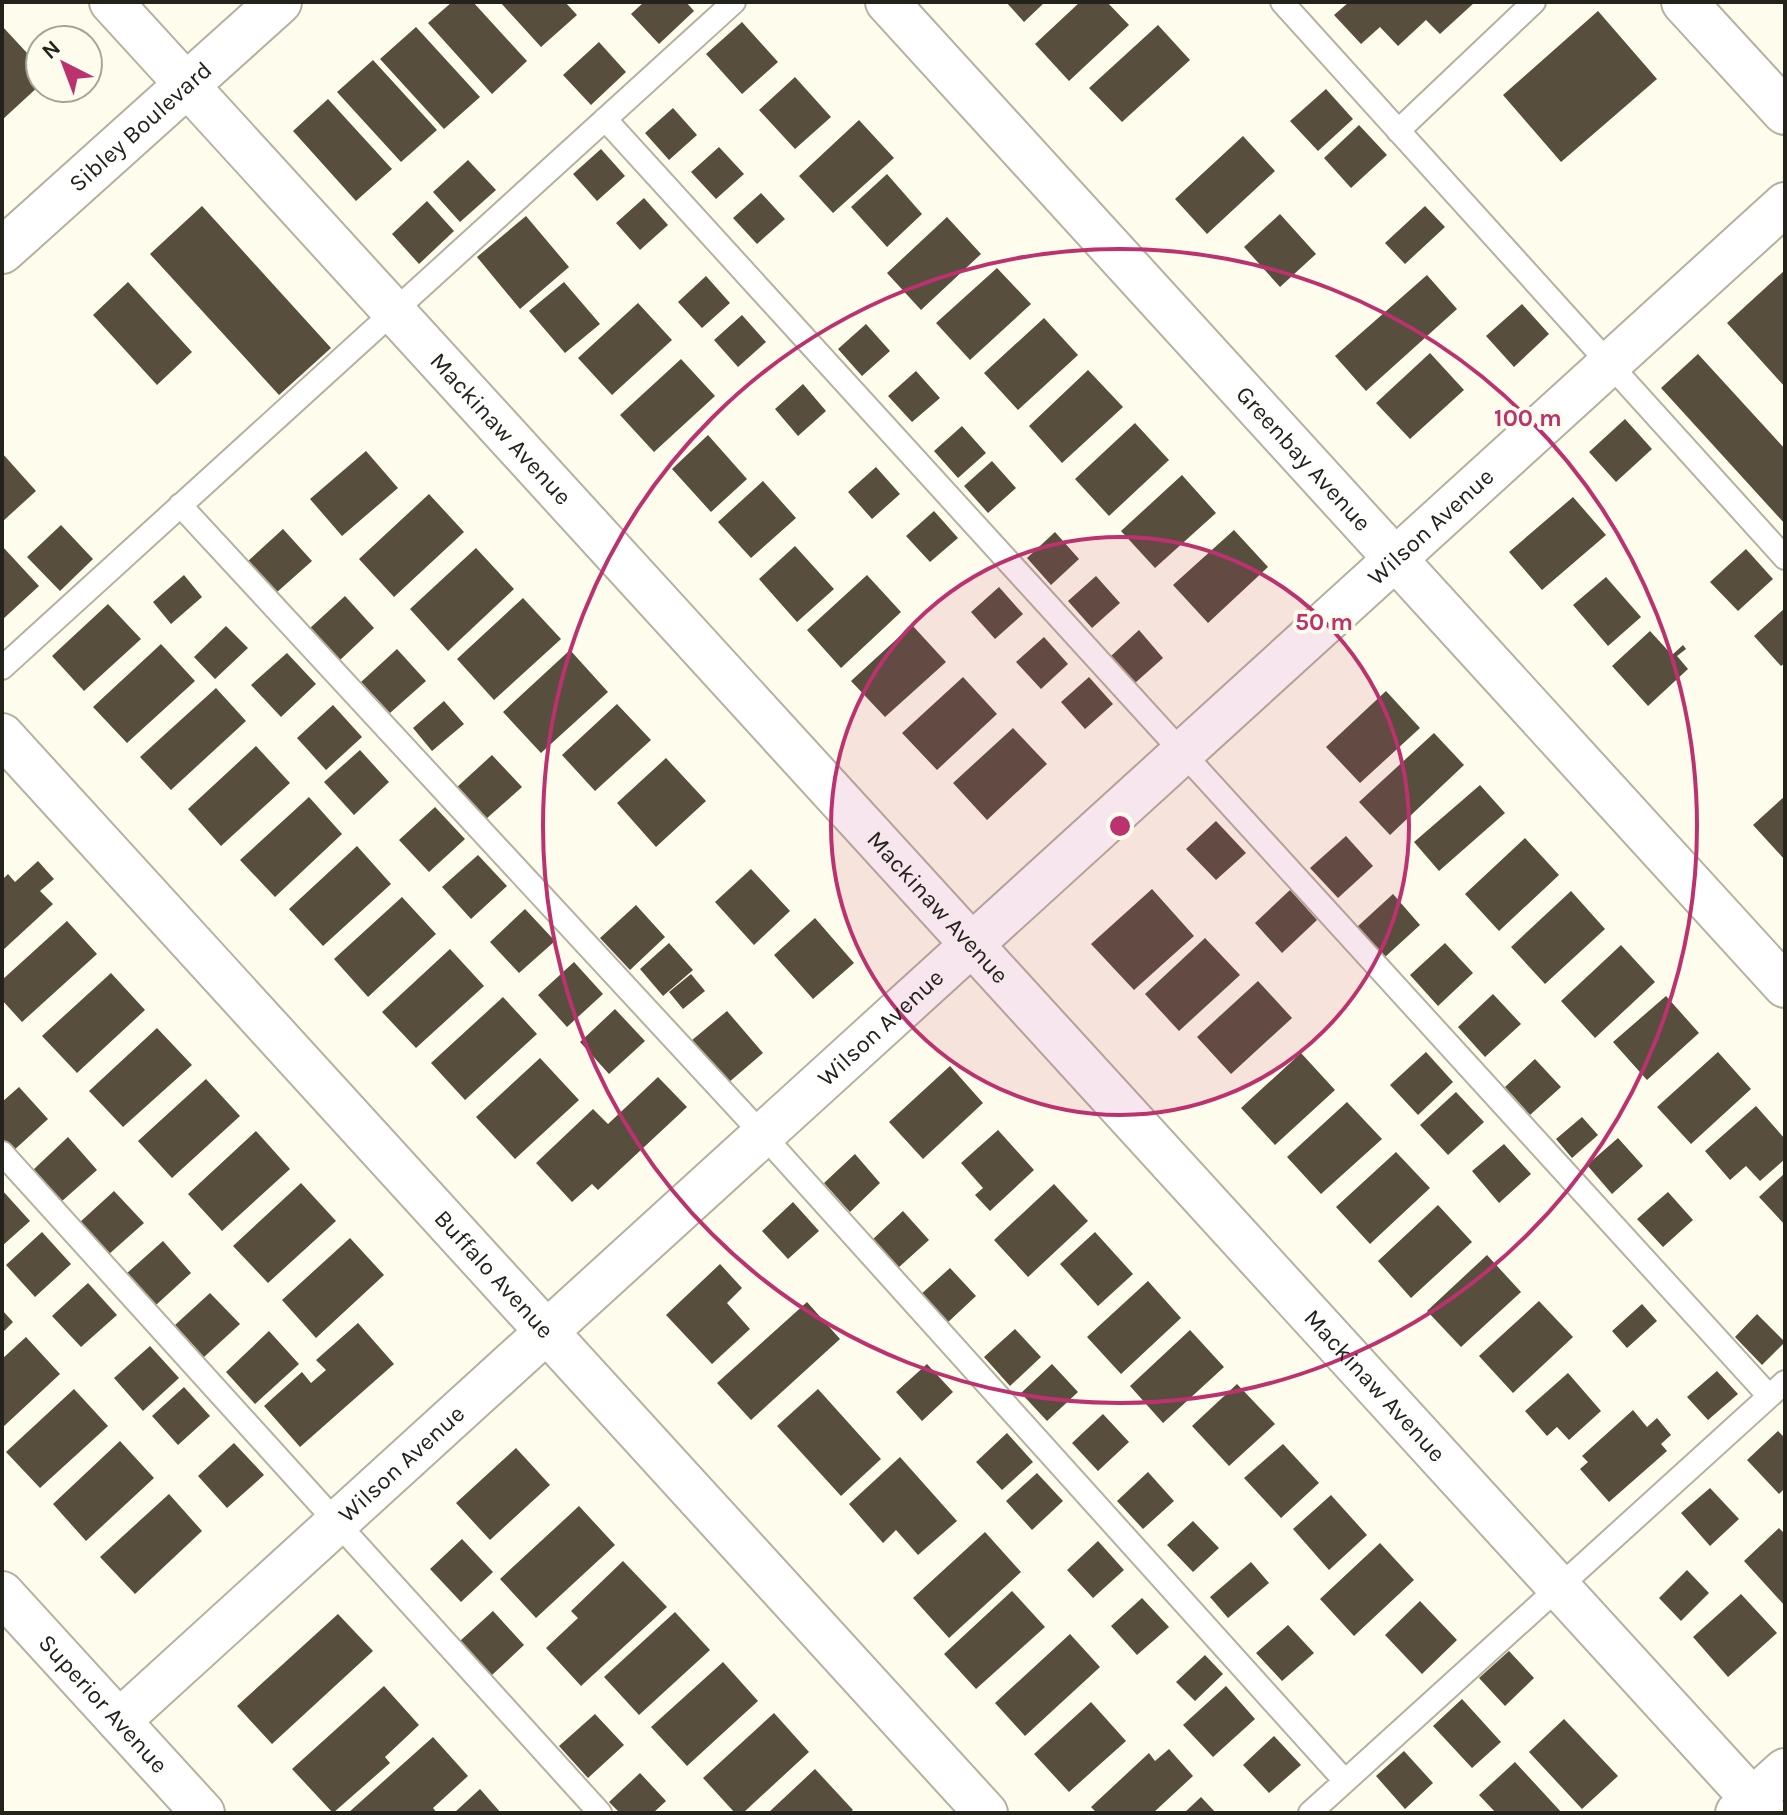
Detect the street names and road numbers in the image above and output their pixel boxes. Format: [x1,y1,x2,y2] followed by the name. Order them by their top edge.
[63,56,217,198] street label: Sibley Boulevard
[424,347,577,511] street label: Mackinaw Avenue
[1230,380,1377,537] street label: Greenbay Avenue
[1362,462,1499,591] street label: Wilson Avenue
[861,825,1014,989] street label: Mackinaw Avenue
[812,963,949,1092] street label: Wilson Avenue
[429,1204,560,1344] street label: Buffalo Avenue
[1298,1304,1451,1468] street label: Mackinaw Avenue
[333,1399,470,1528] street label: Wilson Avenue
[33,1629,173,1779] street label: Superior Avenue

